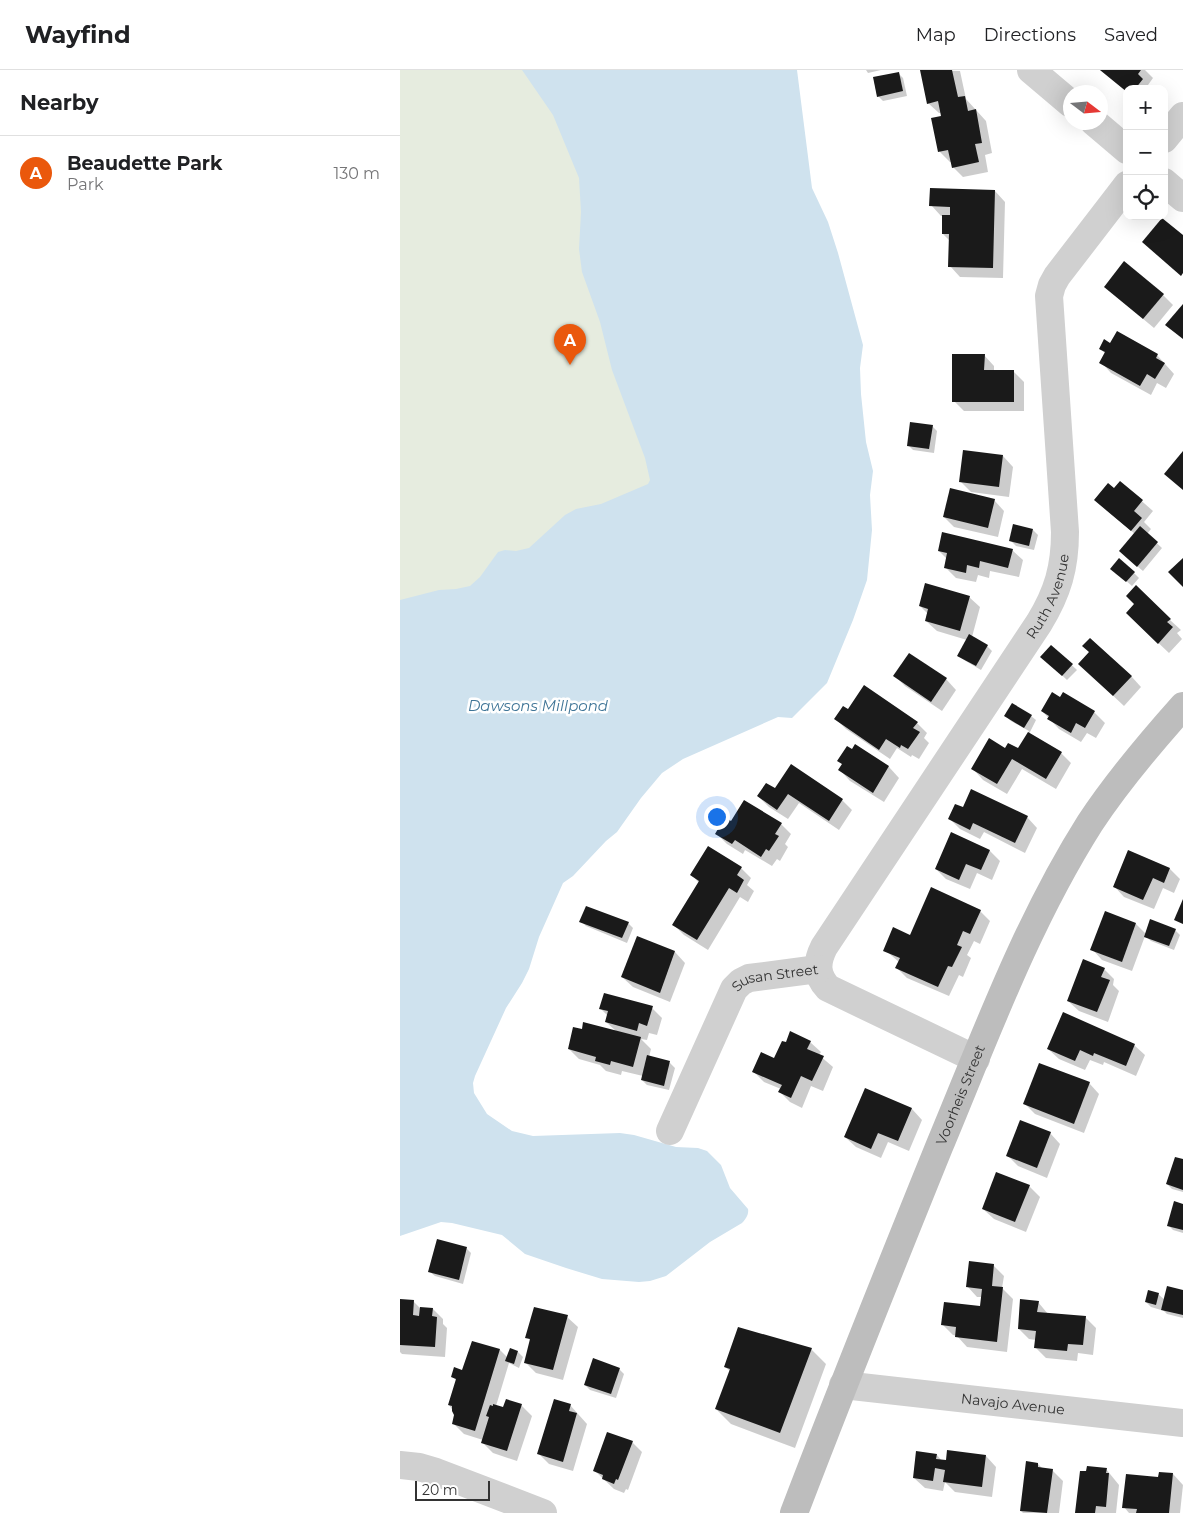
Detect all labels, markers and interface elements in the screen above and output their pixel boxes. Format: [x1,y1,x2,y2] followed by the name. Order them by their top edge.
[25,20,131,49] text: Wayfind
[916,24,956,46] text: Map
[984,24,1076,46] text: Directions
[1104,24,1158,46] text: Saved
[1063,85,1108,130] north arrow
[1123,85,1168,220] map controls
[1123,85,1168,130] button: +
[20,90,99,115] text: Nearby
[1123,130,1168,175] button: −
[67,152,222,175] text: Beaudette Park
[30,164,42,183] text: A
[333,164,380,183] text: 130 m
[67,175,104,194] text: Park
[1123,175,1168,220] button: locate
[554,324,586,365] pin: A
[1022,553,1073,642] street label: Ruth Avenue
[468,696,609,715] water label: Dawsons Millpond
[704,804,730,830] your location
[728,960,820,995] street label: Susan Street
[932,1042,989,1148] street label: Voorheis Street
[960,1389,1066,1419] street label: Navajo Avenue
[415,1478,490,1501] scale bar
[422,1481,458,1499] text: 20 m

